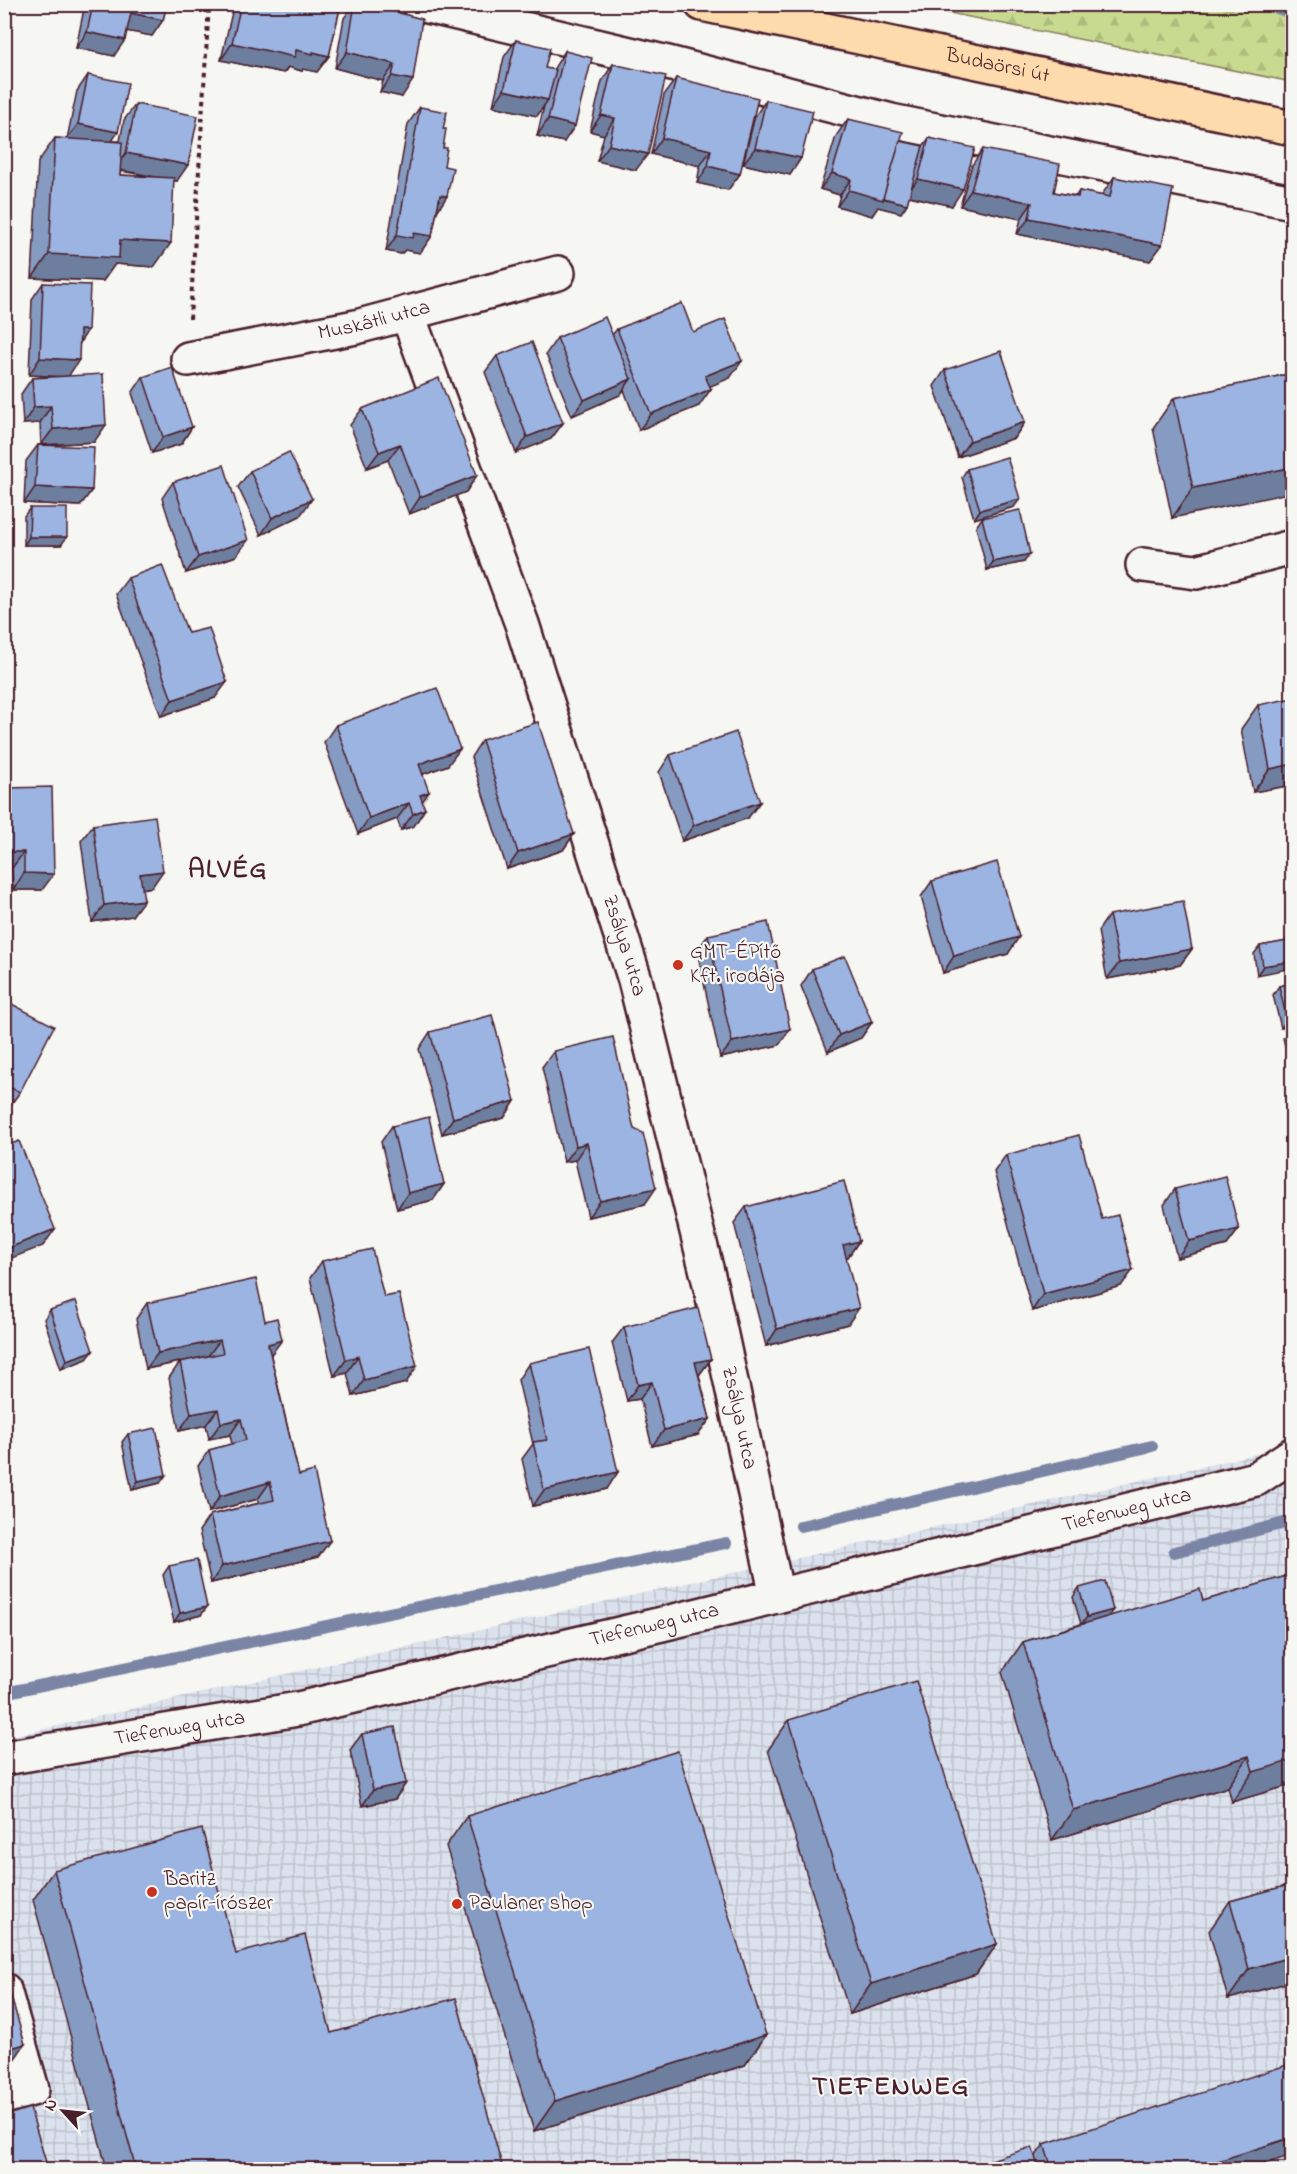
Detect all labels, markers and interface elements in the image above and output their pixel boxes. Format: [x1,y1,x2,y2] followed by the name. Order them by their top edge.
[942,40,1052,92] street label: Budaörsi út
[316,293,434,349] street label: Muskátli utca
[188,851,268,890] district label: ALVÉG
[594,891,653,999] street label: Zsálya utca
[690,938,785,992] place label: GMT-ÉPítő Kft. irodája
[671,958,685,972] marker: GMT-ÉPítő Kft. irodája
[713,1363,764,1472] street label: Zsálya utca
[1059,1480,1194,1541] street label: Tiefenweg utca
[586,1596,722,1655] street label: Tiefenweg utca
[112,1703,247,1754] street label: Tiefenweg utca
[163,1865,273,1919] place label: Baritz papír-írószer
[145,1885,159,1899] marker: Baritz papír-írószer
[469,1889,593,1919] place label: Paulaner shop
[450,1897,464,1911] marker: Paulaner shop
[812,2068,970,2107] district label: TIEFENWEG
[33,2081,93,2141] north arrow
[38,2095,65,2115] text: N

